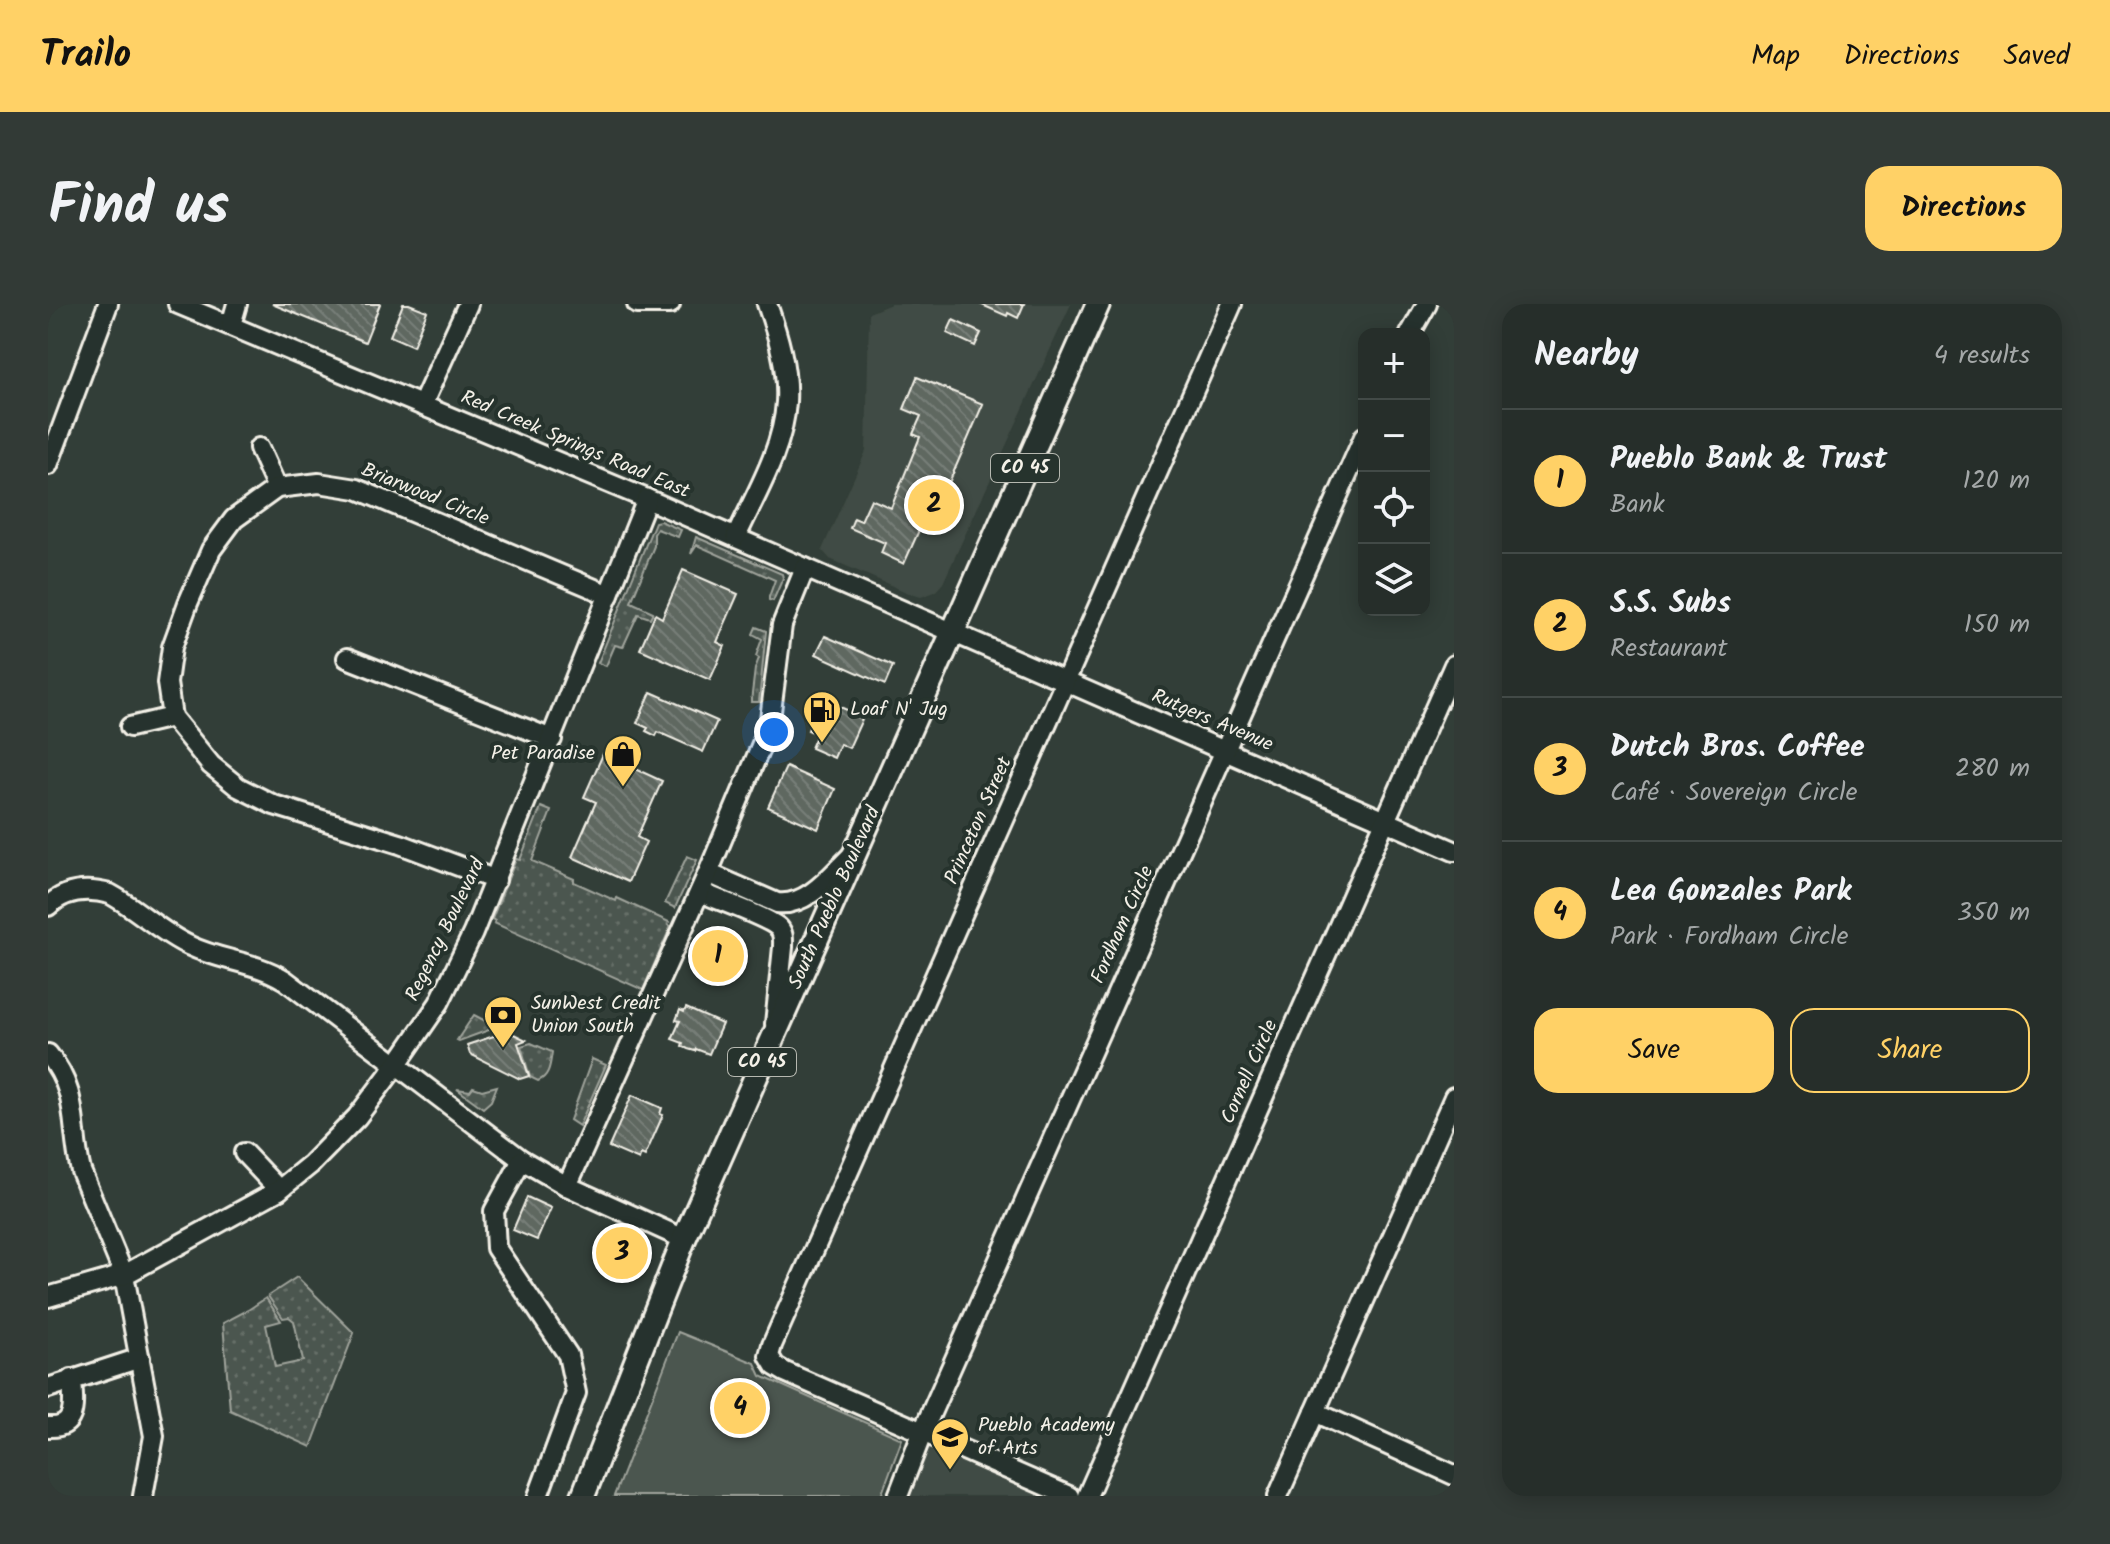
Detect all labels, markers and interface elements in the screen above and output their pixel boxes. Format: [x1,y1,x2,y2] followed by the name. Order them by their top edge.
[40,26,131,86] text: Trailo
[1751,34,1800,79] text: Map
[1844,34,1960,79] text: Directions
[2004,34,2070,79] text: Saved
[48,163,229,253] text: Find us
[1865,166,2062,251] button: Directions
[1358,328,1430,616] map controls
[1358,328,1430,400] button: +
[1534,329,1639,383] text: Nearby
[1934,335,2030,377] text: 4 results
[455,382,695,508] street label: Red Creek Springs Road East
[1358,400,1430,472] button: −
[1610,436,1887,484] text: Pueblo Bank & Trust
[991,454,1059,482] road number: CO 45
[356,455,494,535] street label: Briarwood Circle
[1556,460,1564,502] text: 1
[1963,460,2030,502] text: 120 m
[1358,472,1430,544] button: locate
[908,475,960,535] pin: 2
[1610,484,1665,526] text: Bank
[1358,544,1430,616] button: layers
[1610,580,1731,628] text: S.S. Subs
[1552,604,1568,646] text: 2
[1964,604,2030,646] text: 150 m
[1610,628,1727,670] text: Restaurant
[1146,681,1278,761] street label: Rutgers Avenue
[801,689,843,744] fuel station icon: Loaf N' Jug
[850,694,948,726] place label: Loaf N' Jug
[754,712,794,752] your location
[1610,724,1865,772] text: Dutch Bros. Coffee
[602,733,644,788] shop icon: Pet Paradise
[491,738,595,770] place label: Pet Paradise
[1553,748,1567,790] text: 3
[1955,748,2030,790] text: 280 m
[937,752,1022,890] street label: Princeton Street
[1610,772,1857,814] text: Café · Sovereign Circle
[780,800,890,995] street label: South Pueblo Boulevard
[397,852,495,1007] street label: Regency Boulevard
[1083,861,1163,989] street label: Fordham Circle
[1610,868,1851,916] text: Lea Gonzales Park
[1553,892,1567,934] text: 4
[1957,892,2030,934] text: 350 m
[1610,916,1848,958] text: Park · Fordham Circle
[692,926,744,986] pin: 1
[531,988,661,1043] place label: SunWest Credit Union South
[482,994,524,1049] bank icon: SunWest Credit Union South
[1534,1008,1774,1093] button: Save
[1790,1008,2030,1093] button: Share
[1213,1015,1287,1129] street label: Cornell Circle
[728,1048,796,1076] road number: CO 45
[596,1223,648,1283] pin: 3
[714,1378,766,1438] pin: 4
[978,1410,1115,1465] place label: Pueblo Academy of Arts
[929,1416,971,1471] school or university icon: Pueblo Academy of Arts

